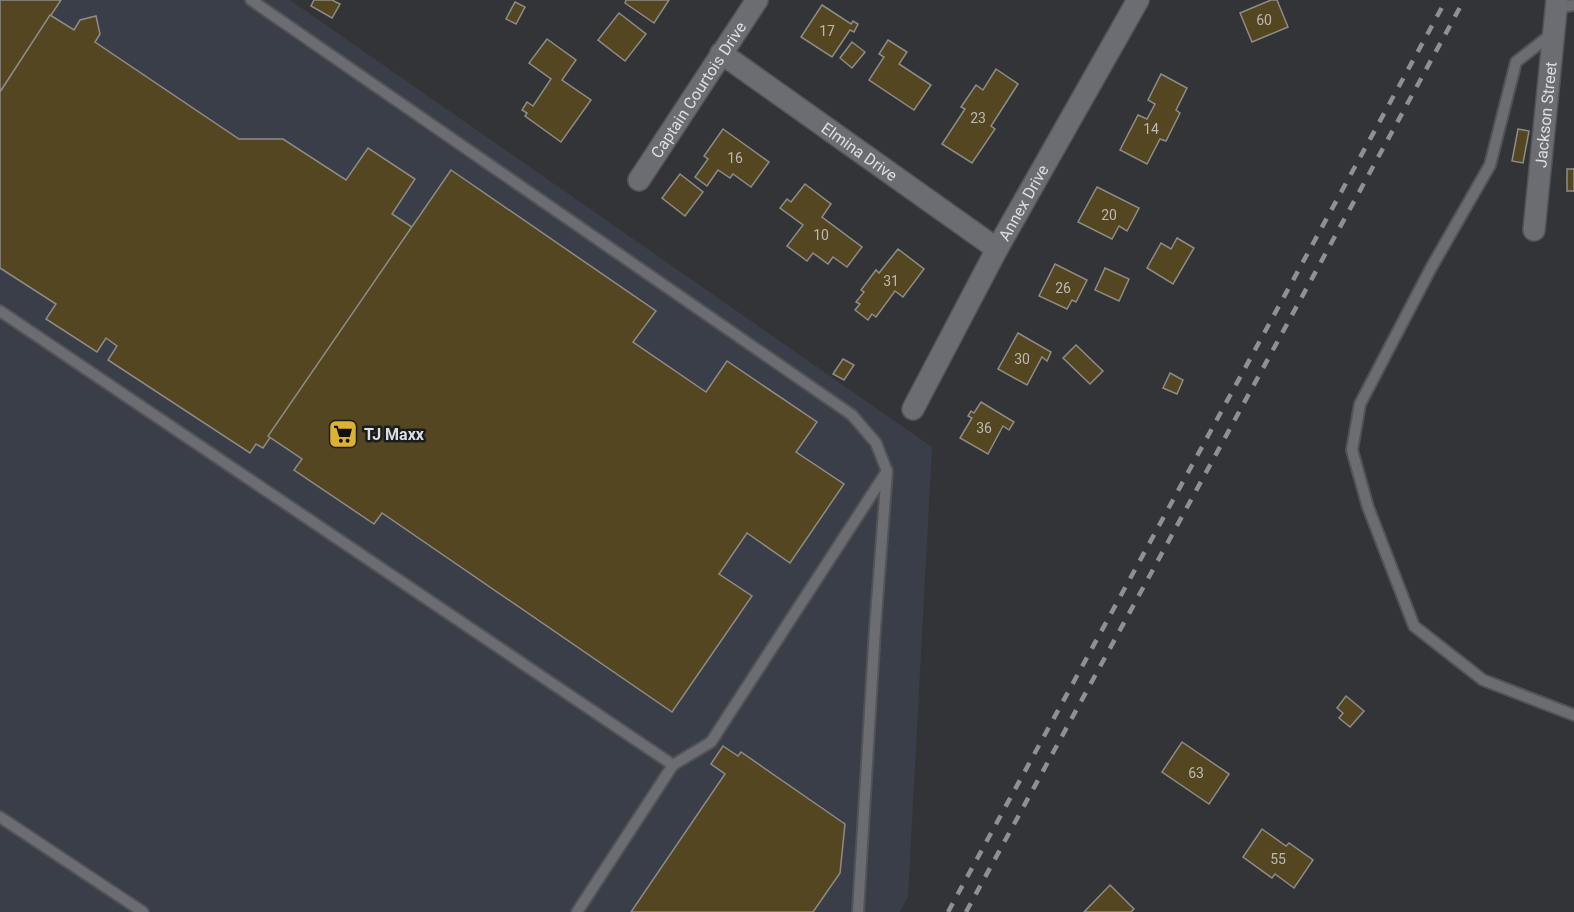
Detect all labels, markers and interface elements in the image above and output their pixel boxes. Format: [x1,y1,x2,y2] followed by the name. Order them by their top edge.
[1256,12,1272,28] house number: 60
[647,18,750,161] street label: Captain Courtois Drive
[819,23,835,39] house number: 17
[1531,61,1560,168] street label: Jackson Street
[970,110,986,126] house number: 23
[818,118,901,185] street label: Elmina Drive
[1143,121,1159,137] house number: 14
[727,150,743,166] house number: 16
[994,161,1052,244] street label: Annex Drive
[1101,207,1117,223] house number: 20
[813,227,829,243] house number: 10
[883,273,899,289] house number: 31
[1055,280,1071,296] house number: 26
[1014,351,1030,367] house number: 30
[327,418,359,450] supermarket icon: TJ Maxx
[976,420,992,436] house number: 36
[364,425,425,444] place label: TJ Maxx
[1188,765,1204,781] house number: 63
[1270,851,1286,867] house number: 55

